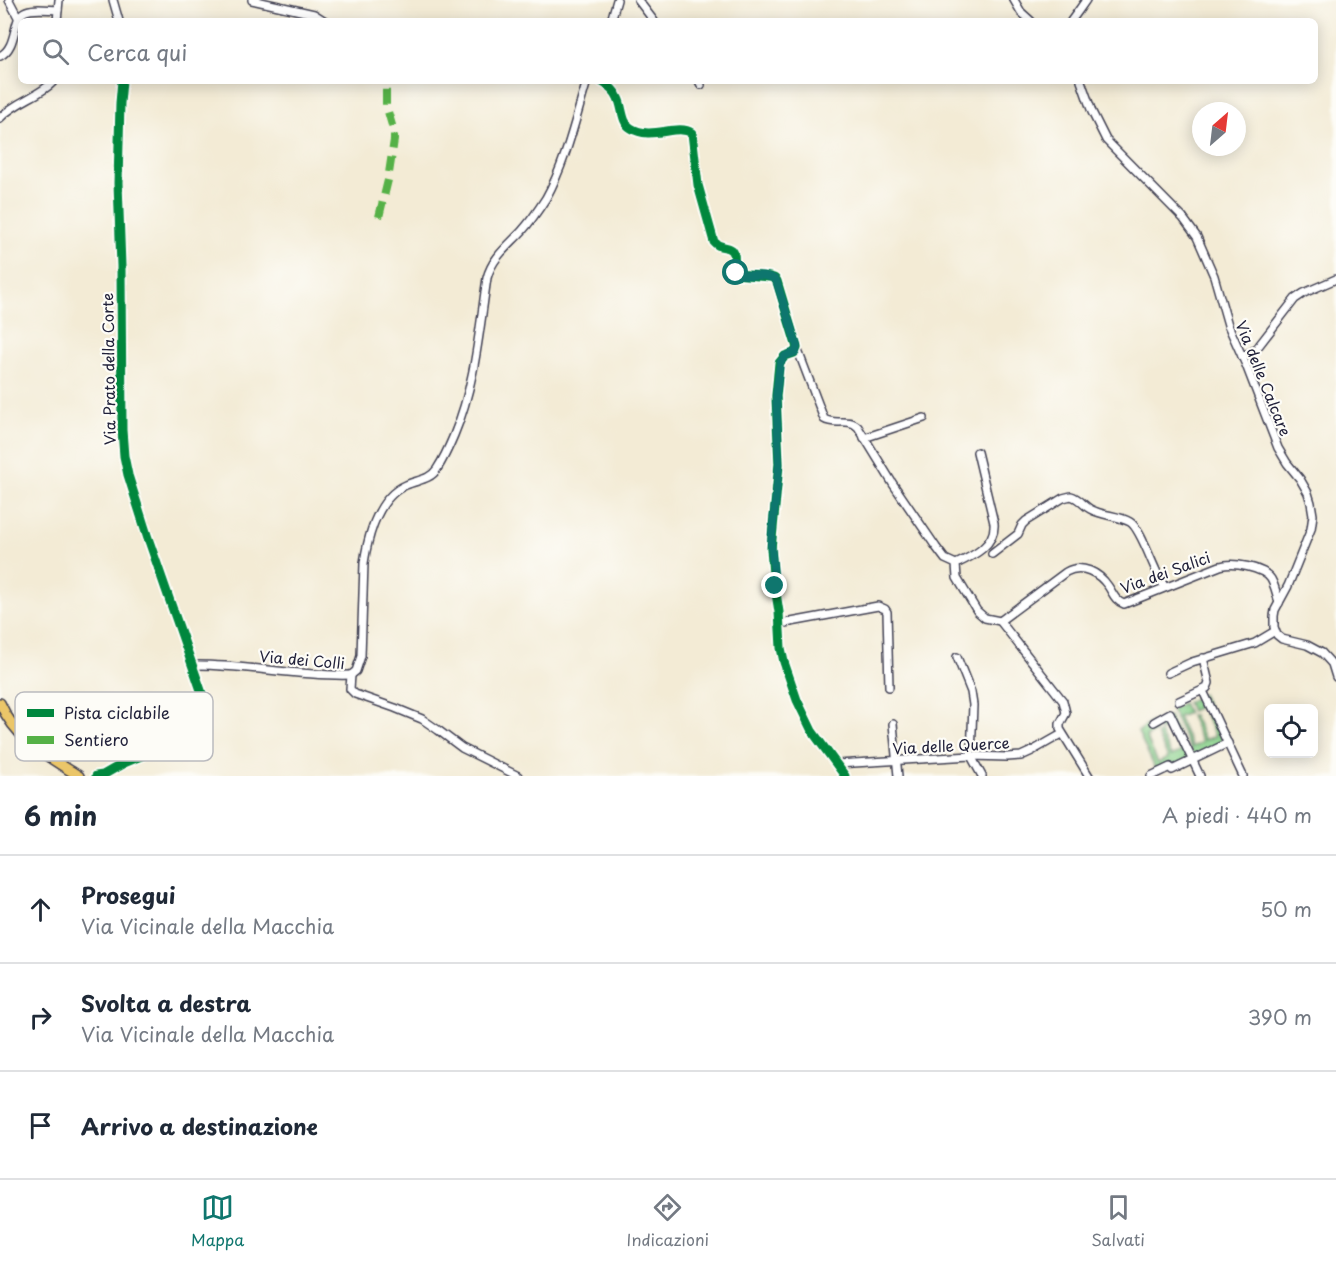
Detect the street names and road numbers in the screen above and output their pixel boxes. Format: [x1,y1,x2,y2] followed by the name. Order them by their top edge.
[95,293,121,445] street label: Via Prato della Corte
[1230,317,1298,439] street label: Via delle Calcare
[1117,545,1213,599] street label: Via dei Salici
[258,644,346,674] street label: Via dei Colli
[892,730,1010,760] street label: Via delle Querce

